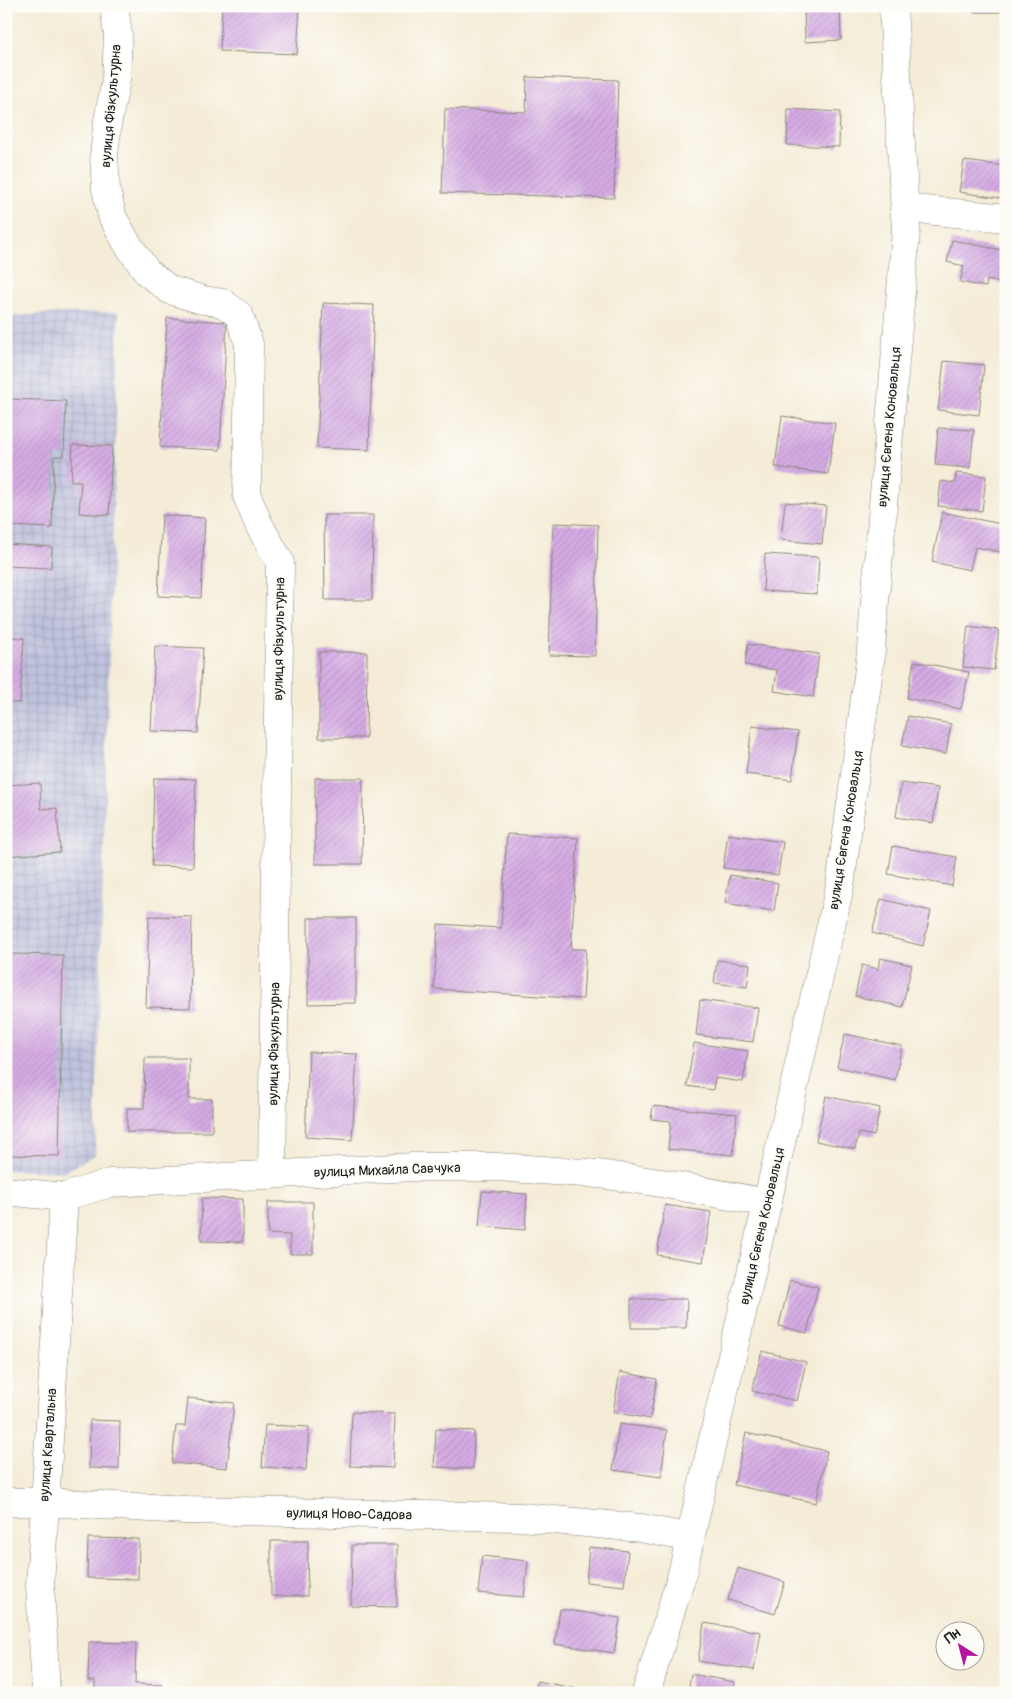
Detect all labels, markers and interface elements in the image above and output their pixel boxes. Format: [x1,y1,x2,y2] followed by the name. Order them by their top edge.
[97,44,125,168] street label: вулиця Фізкультурна
[874,346,904,508] street label: вулиця Євгена Коновальця
[269,577,289,701] street label: вулиця Фізкультурна
[825,749,867,911] street label: вулиця Євгена Коновальця
[264,982,284,1106] street label: вулиця Фізкультурна
[736,1146,788,1306] street label: вулиця Євгена Коновальця
[313,1159,461,1181] street label: вулиця Михайла Савчука
[36,1388,60,1502] street label: вулиця Квартальна
[286,1504,412,1524] street label: вулиця Ново-Садова
[934,1622,984,1672] north arrow
[941,1624,964,1647] text: Пн

